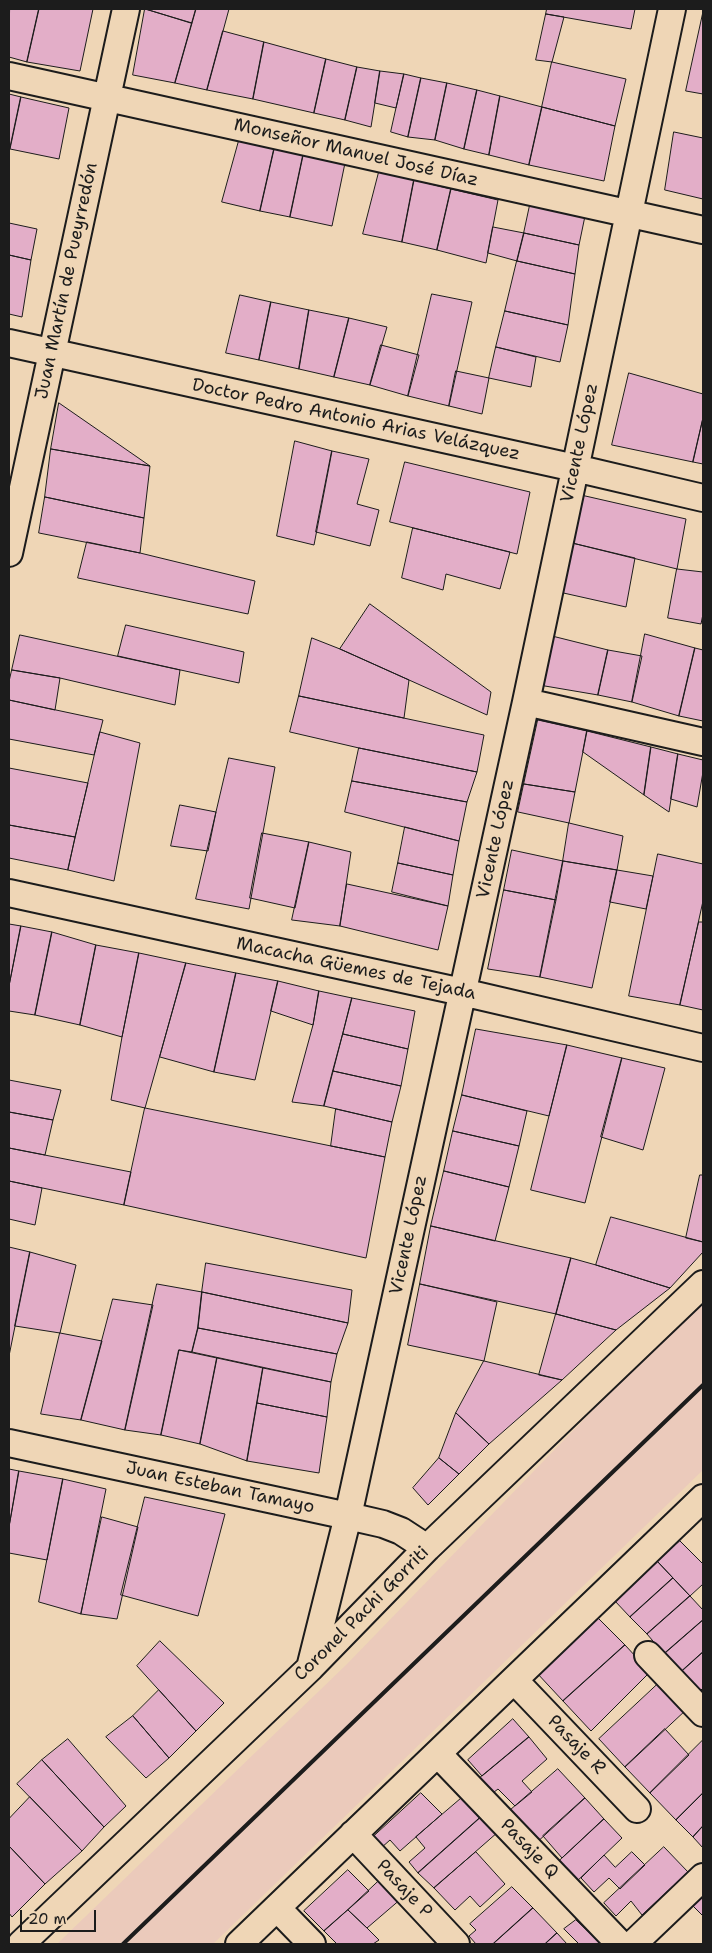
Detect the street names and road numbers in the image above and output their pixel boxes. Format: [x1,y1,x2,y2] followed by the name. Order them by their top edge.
[232,114,480,192] street label: Monseñor Manuel José Díaz
[31,161,103,401] street label: Juan Martín de Pueyrredón
[190,375,522,465] street label: Doctor Pedro Antonio Arias Velázquez
[557,381,603,505] street label: Vicente López
[473,777,519,901] street label: Vicente López
[234,933,478,1005] street label: Macacha Güemes de Tejada
[386,1173,432,1297] street label: Vicente López
[124,1457,316,1519] street label: Juan Esteban Tamayo
[290,1542,434,1686] street label: Coronel Pachi Gorriti
[543,1711,609,1779] street label: Pasaje R
[495,1815,563,1883] street label: Pasaje Q
[372,1855,436,1923] street label: Pasaje P

